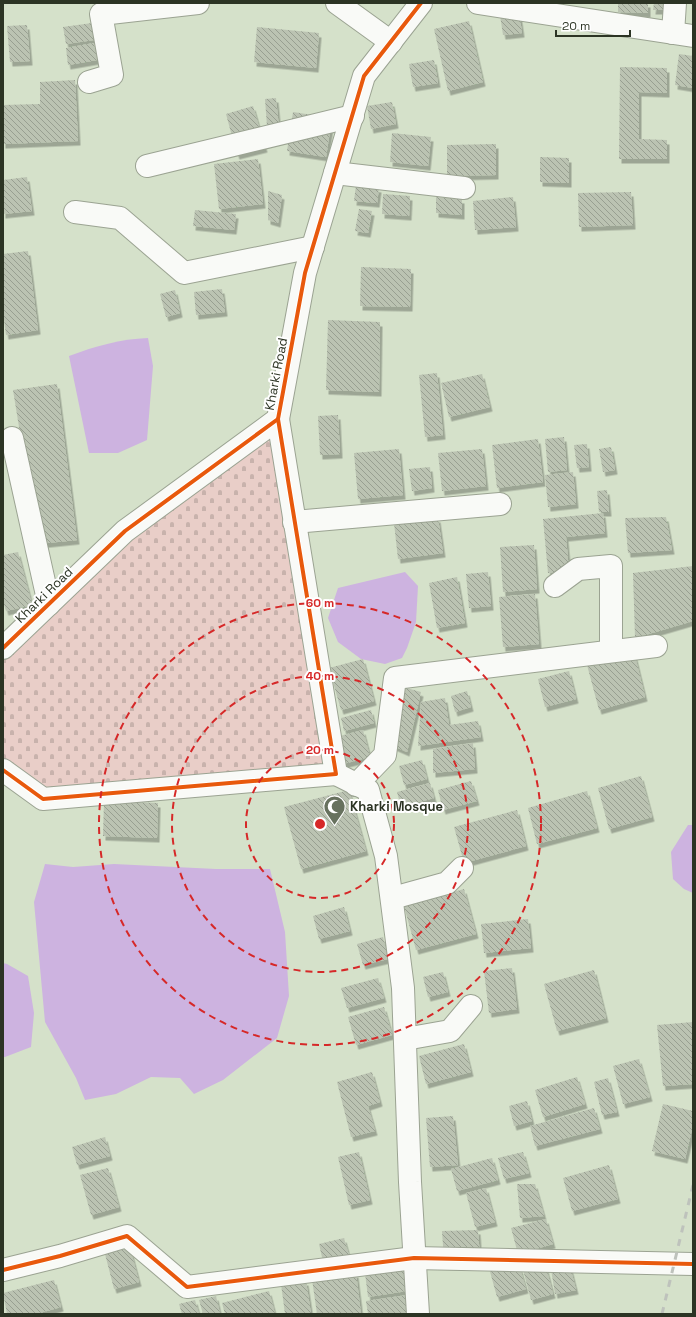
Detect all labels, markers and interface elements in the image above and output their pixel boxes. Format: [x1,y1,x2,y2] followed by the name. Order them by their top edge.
[556,12,630,38] scale bar
[562,18,590,34] text: 20 m
[261,336,291,412] street label: Kharki Road
[12,563,76,627] street label: Kharki Road
[306,595,334,611] text: 60 m
[306,668,334,684] text: 40 m
[306,742,334,758] text: 20 m
[321,793,347,826] mosque icon: Kharki Mosque
[350,798,443,815] place label: Kharki Mosque
[313,817,327,831] centre of rings

